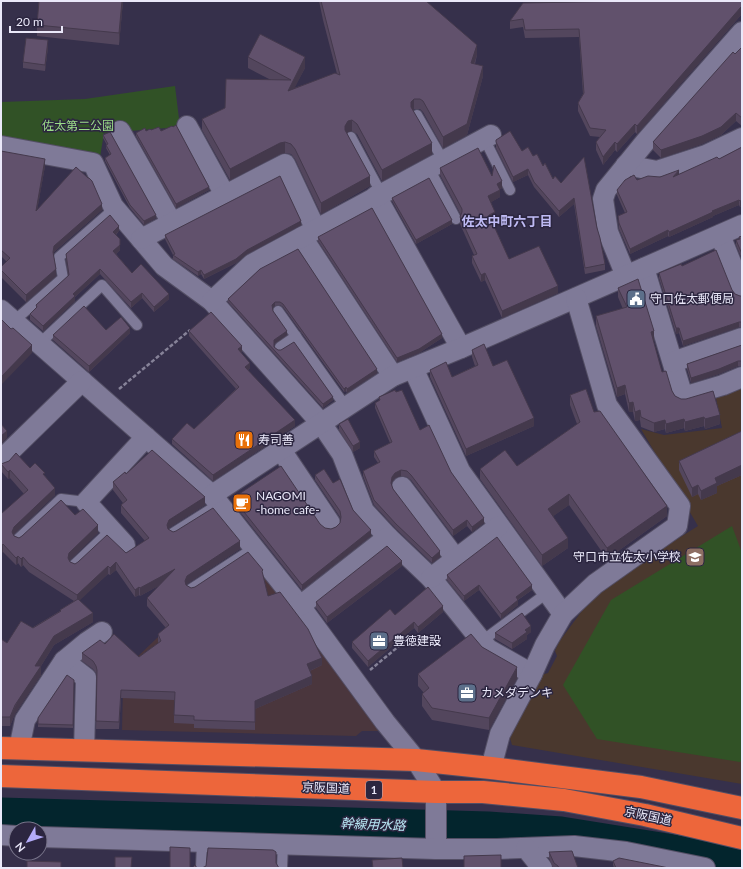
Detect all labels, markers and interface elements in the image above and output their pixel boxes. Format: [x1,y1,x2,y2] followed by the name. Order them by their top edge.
[10,8,62,34] scale bar
[16,14,43,29] text: 20 m
[42,118,114,133] park label: 佐太第二公園
[461,213,553,229] district label: 佐太中町六丁目
[625,288,647,310] public building icon: 守口佐太郵便局
[650,291,734,306] place label: 守口佐太郵便局
[233,429,255,451] restaurant icon: 寿司善
[258,432,294,447] place label: 寿司善
[256,488,320,517] place label: NAGOMI -home cafe-
[231,492,253,514] cafe icon: NAGOMI -home cafe-
[684,546,706,568] school or university icon: 守口市立佐太小学校
[573,549,681,564] place label: 守口市立佐太小学校
[368,630,390,652] office icon: 豊徳建設
[393,633,441,648] place label: 豊徳建設
[456,682,478,704] office icon: カメダデンキ
[481,685,553,700] place label: カメダデンキ
[302,779,350,796] street label: 京阪国道
[366,781,382,799] road number: 1
[623,803,673,828] street label: 京阪国道
[340,815,407,833] water label: 幹線用水路
[8,821,48,861] north arrow
[12,840,28,855] text: N

